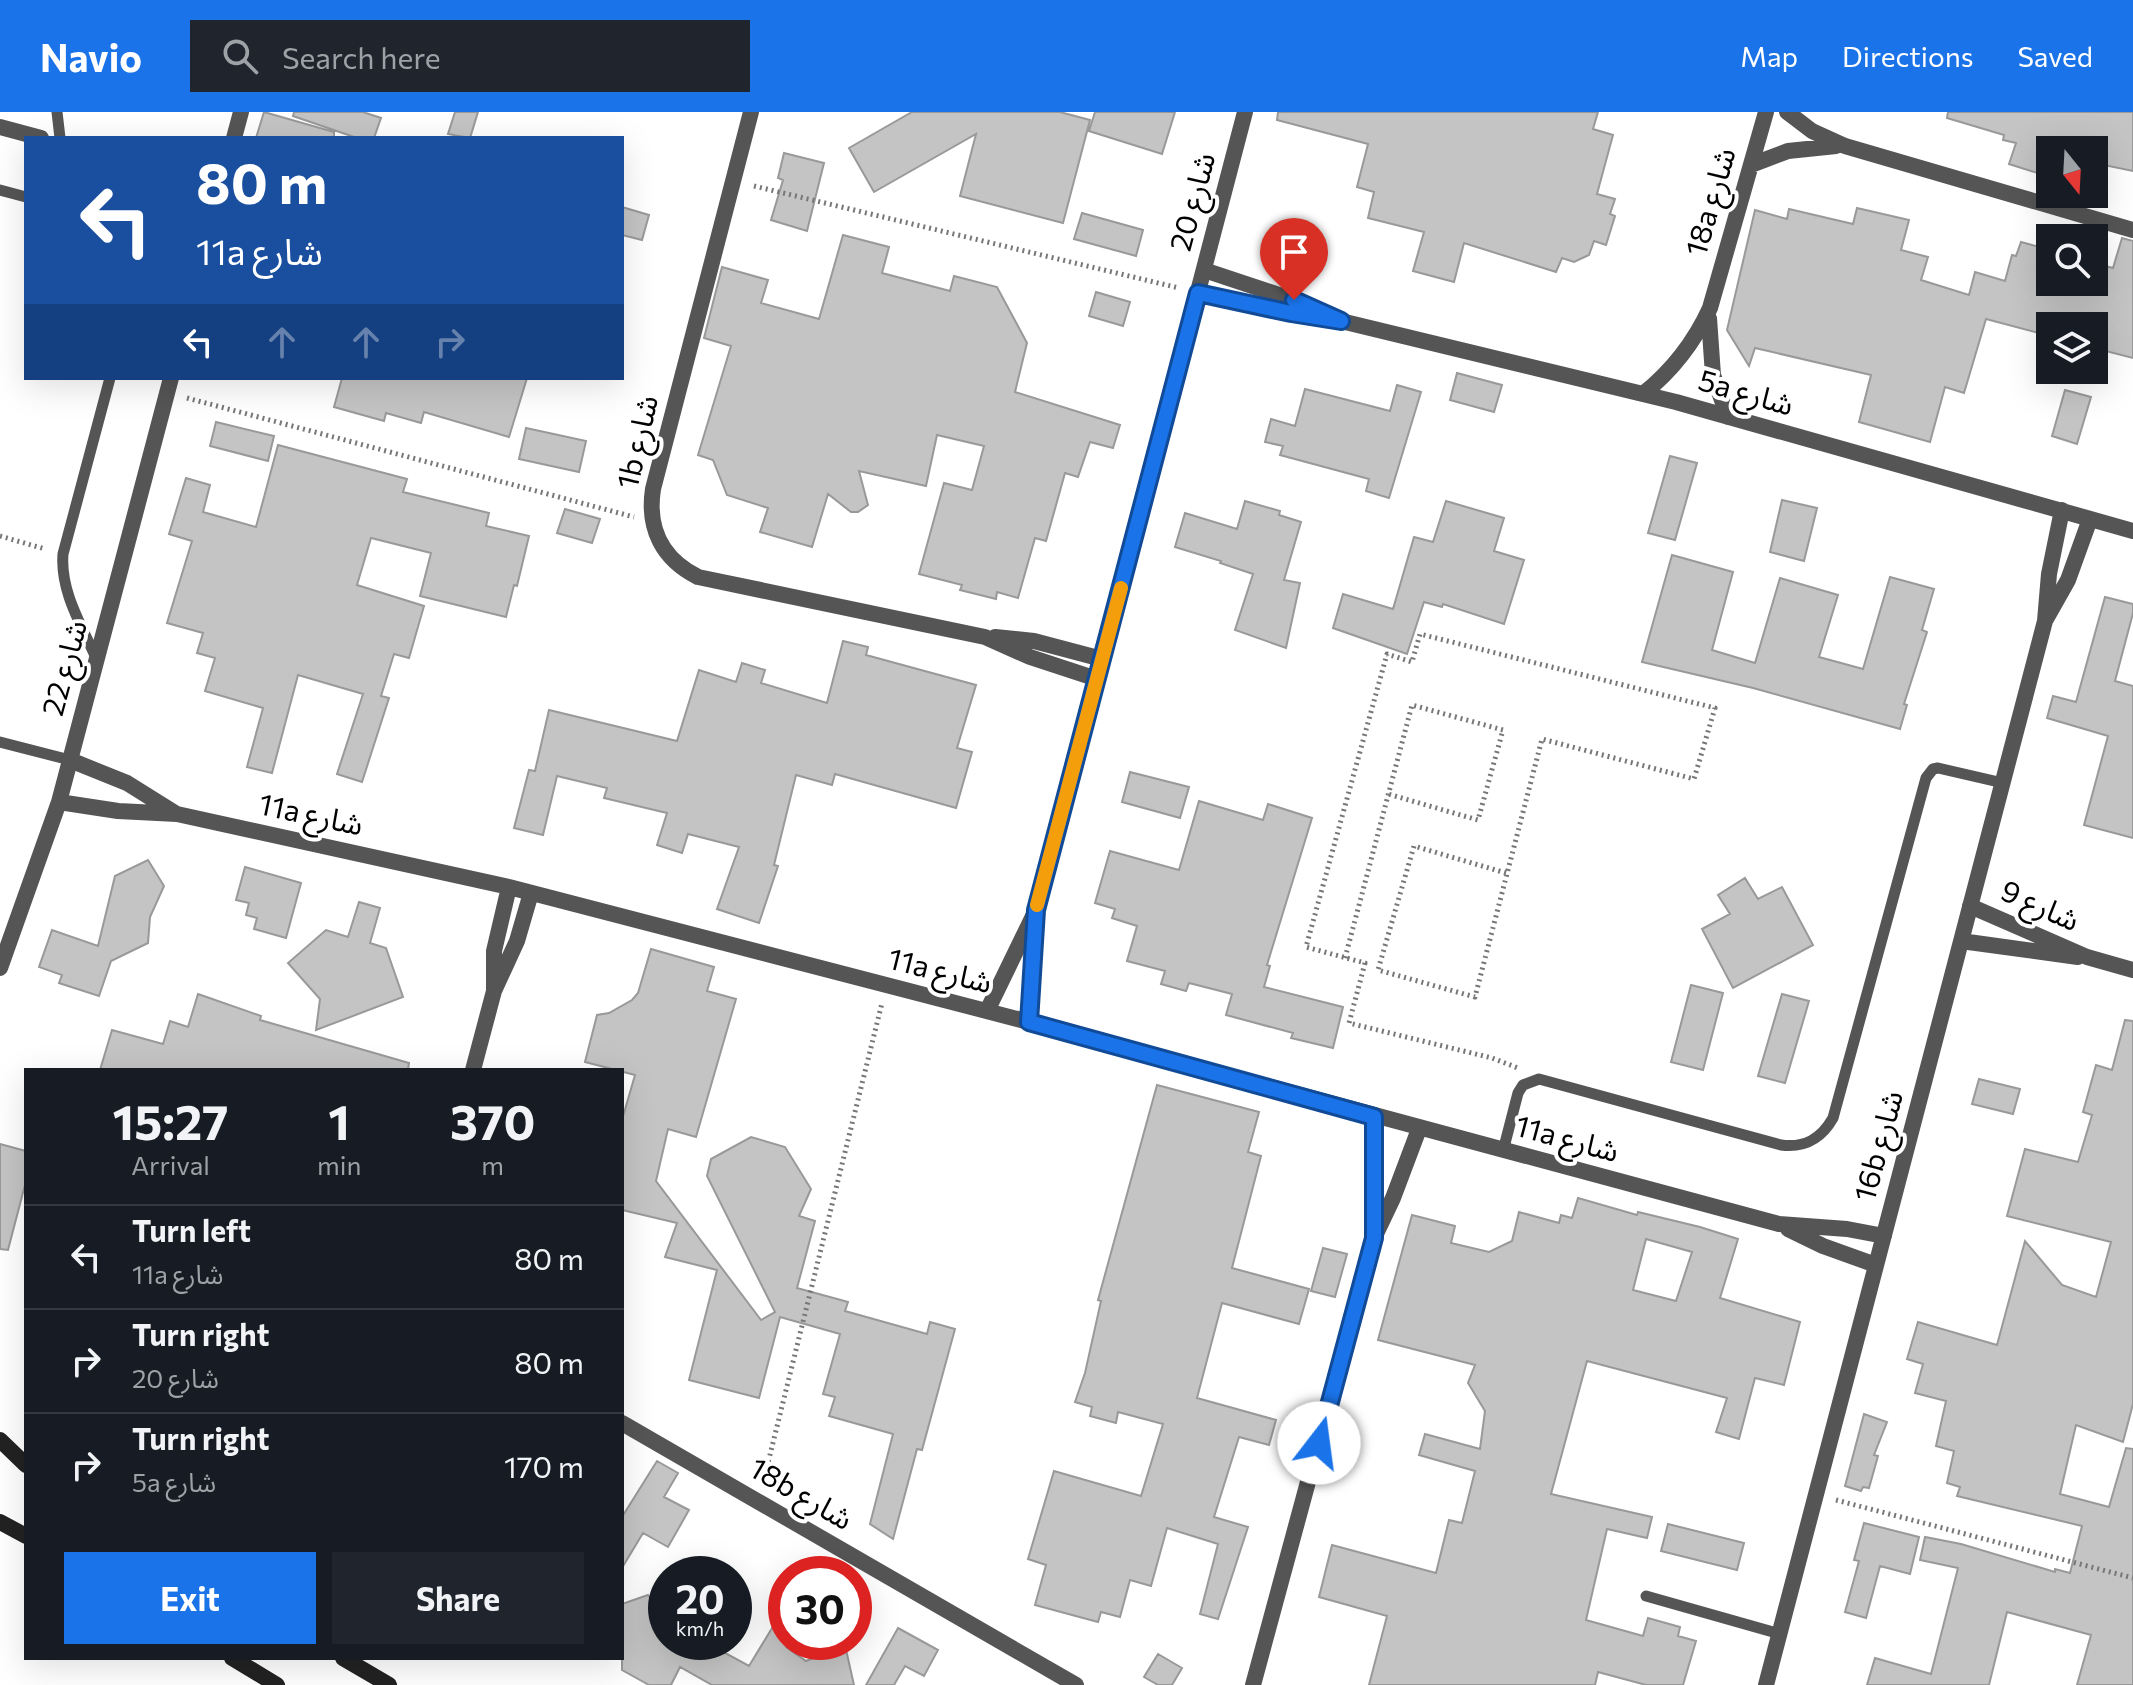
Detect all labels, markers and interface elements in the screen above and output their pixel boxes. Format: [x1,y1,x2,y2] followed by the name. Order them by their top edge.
[190,20,750,92] search box
[40,33,142,80] text: Navio
[218,34,262,78] icon: search
[282,38,441,75] text: Search here
[1740,39,1798,73] text: Map
[1842,39,1973,73] text: Directions
[2017,39,2093,73] text: Saved
[2036,136,2108,208] north arrow
[2036,136,2108,384] map controls
[1676,143,1747,261] street label: 18a شارع
[196,147,327,216] text: 80 m
[1160,148,1227,256] street label: شارع 20
[64,168,168,272] icon: left
[1260,218,1328,300] pin
[2036,224,2108,296] button: search
[196,228,323,272] text: 11a شارع
[1272,230,1316,274] icon: arrive
[2036,312,2108,384] button: layers
[176,320,220,364] icon: left
[260,320,304,364] icon: ahead
[344,320,388,364] icon: ahead
[428,320,472,364] icon: right
[1693,359,1798,428] street label: 5a شارع
[607,391,670,493] street label: 1b شارع
[32,615,99,721] street label: شارع 22
[255,783,367,847] street label: 11a شارع
[1993,870,2086,943] street label: شارع 9
[883,938,996,1005] street label: 11a شارع
[1844,1086,1915,1206] street label: 16b شارع
[113,1091,228,1150] text: 15:27
[328,1091,350,1150] text: 1
[450,1091,535,1150] text: 370
[1510,1105,1623,1174] street label: 11a شارع
[131,1149,210,1180] text: Arrival
[317,1149,361,1180] text: min
[481,1149,504,1180] text: m
[132,1211,251,1248] text: Turn left
[64,1235,108,1279] icon: left
[514,1239,584,1276] text: 80 m
[132,1258,224,1289] text: 11a شارع
[132,1315,269,1352] text: Turn right
[64,1339,108,1383] icon: right
[514,1343,584,1380] text: 80 m
[132,1362,219,1393] text: شارع 20
[1277,1401,1361,1485] position arrow
[132,1419,269,1456] text: Turn right
[64,1443,108,1487] icon: right
[504,1447,584,1484] text: 170 m
[741,1448,860,1541] street label: 18b شارع
[132,1466,216,1497] text: 5a شارع
[64,1552,316,1644] button: Exit
[332,1552,584,1644] button: Share
[768,1556,872,1660] speed limit sign: 30
[675,1573,725,1622] text: 20
[676,1616,724,1640] text: km/h

